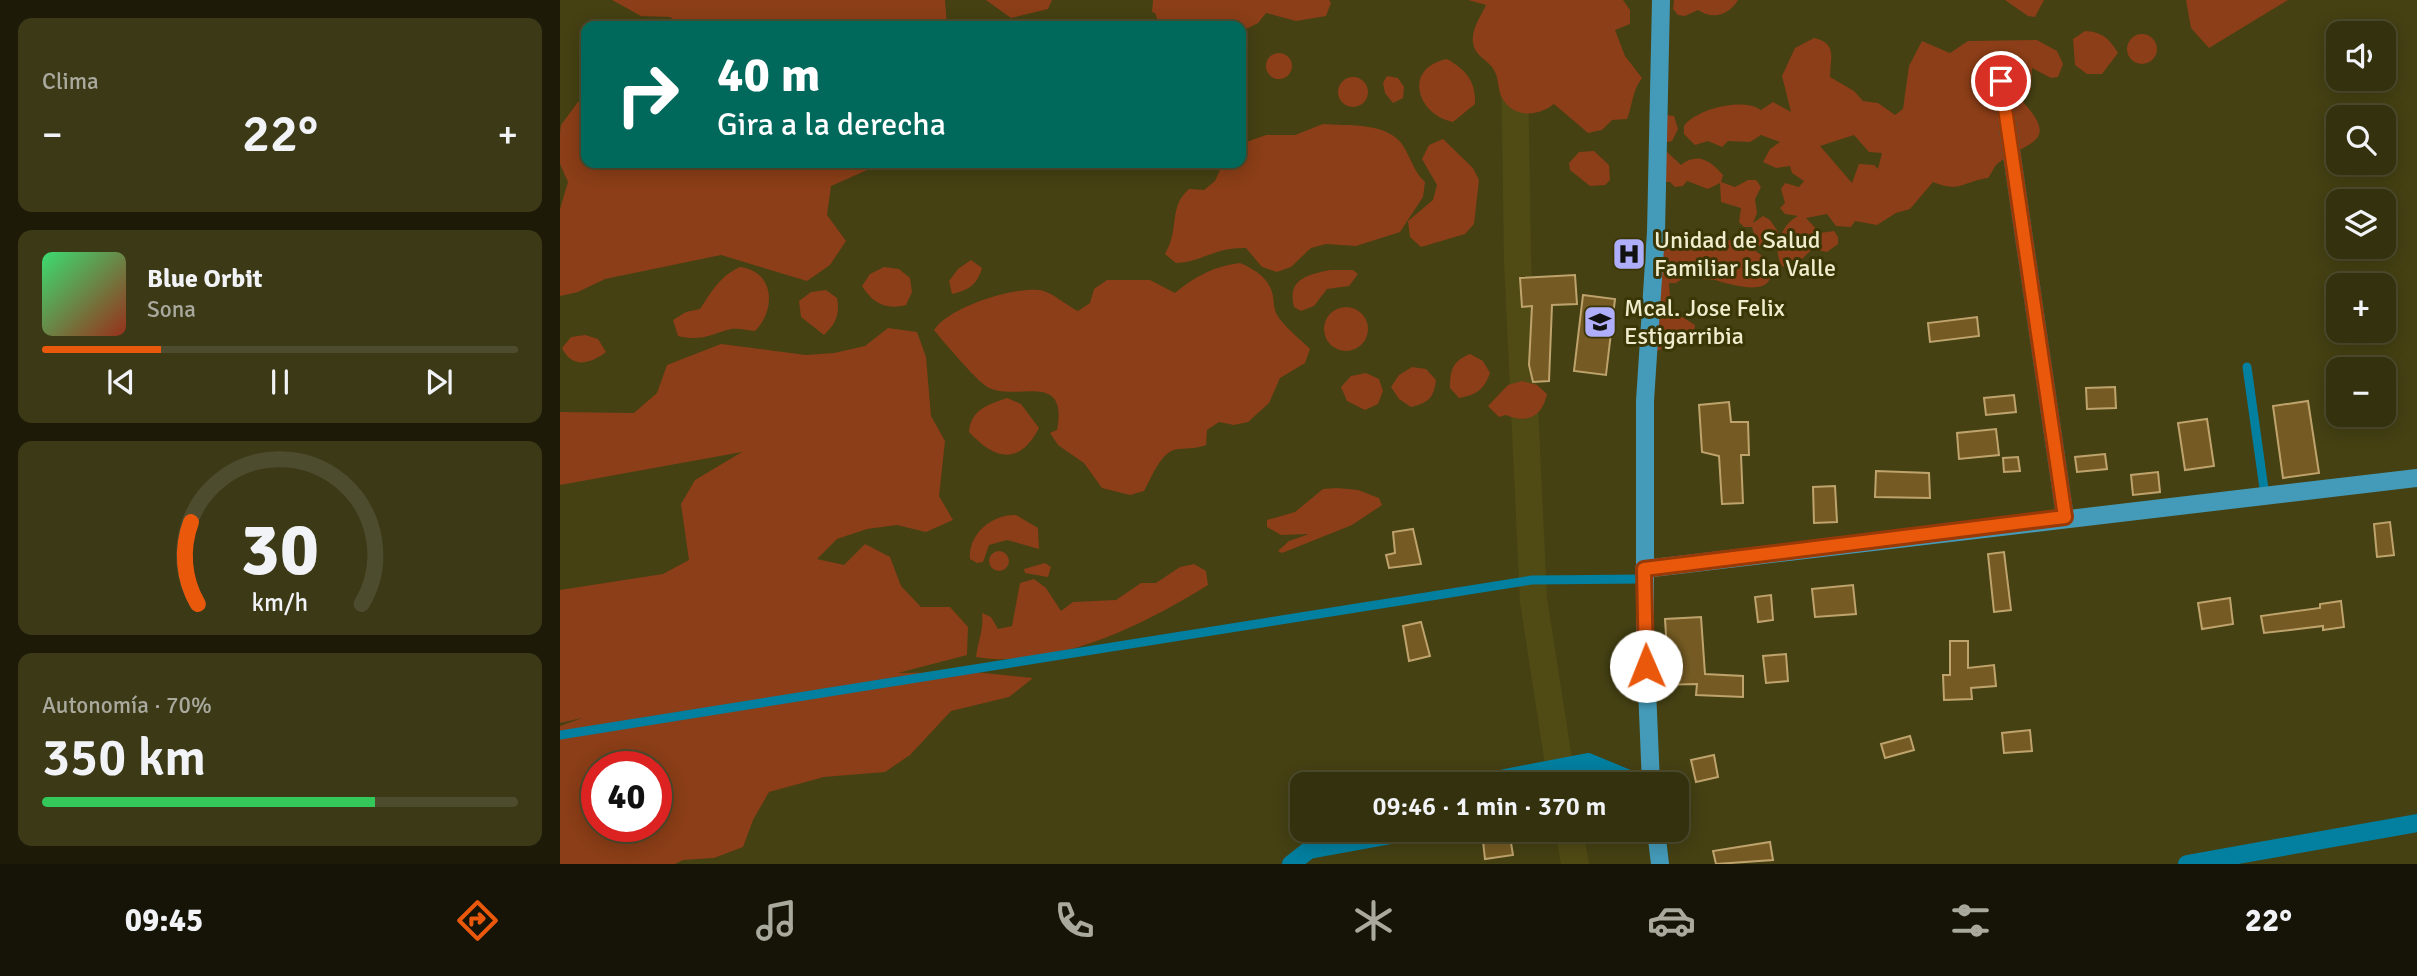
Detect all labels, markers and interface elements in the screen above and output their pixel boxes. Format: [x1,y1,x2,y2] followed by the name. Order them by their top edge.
[2326,21,2396,427] map controls
[2326,21,2396,91] button: sound
[717,45,820,105] text: 40 m
[602,49,693,140] icon: right
[1971,51,2031,111] pin
[1982,62,2020,100] icon: arrive
[42,67,99,96] text: Clima
[242,102,318,166] text: 22°
[717,105,946,144] text: Gira a la derecha
[2326,105,2396,175] button: search
[42,111,63,158] text: −
[497,111,518,158] text: +
[2326,189,2396,259] button: layers
[1654,225,1836,283] place label: Unidad de Salud Familiar Isla Valle
[1610,235,1648,273] hospital icon: Unidad de Salud Familiar Isla Valle
[147,263,263,295] text: Blue Orbit
[2326,273,2396,343] button: +
[1624,293,1785,351] place label: Mcal. Jose Felix Estigarribia
[147,295,196,324] text: Sona
[1581,303,1619,341] school or university icon: Mcal. Jose Felix Estigarribia
[2326,357,2396,427] button: −
[102,363,140,401] icon: previous
[261,363,299,401] icon: pause
[420,363,458,401] icon: next
[241,506,319,595] text: 30
[252,587,308,618] text: km/h
[1609,629,1683,703] position arrow
[42,691,212,720] text: Autonomía · 70%
[42,726,206,790] text: 350 km
[581,751,672,842] speed limit sign: 40
[1373,791,1606,823] text: 09:46 · 1 min · 370 m
[453,896,502,945] icon: directions
[752,896,801,945] icon: music
[1050,896,1099,945] icon: phone
[1349,896,1398,945] icon: climate
[1647,896,1696,945] icon: car
[1946,896,1995,945] icon: filters
[125,901,203,940] text: 09:45
[2245,901,2292,940] text: 22°

